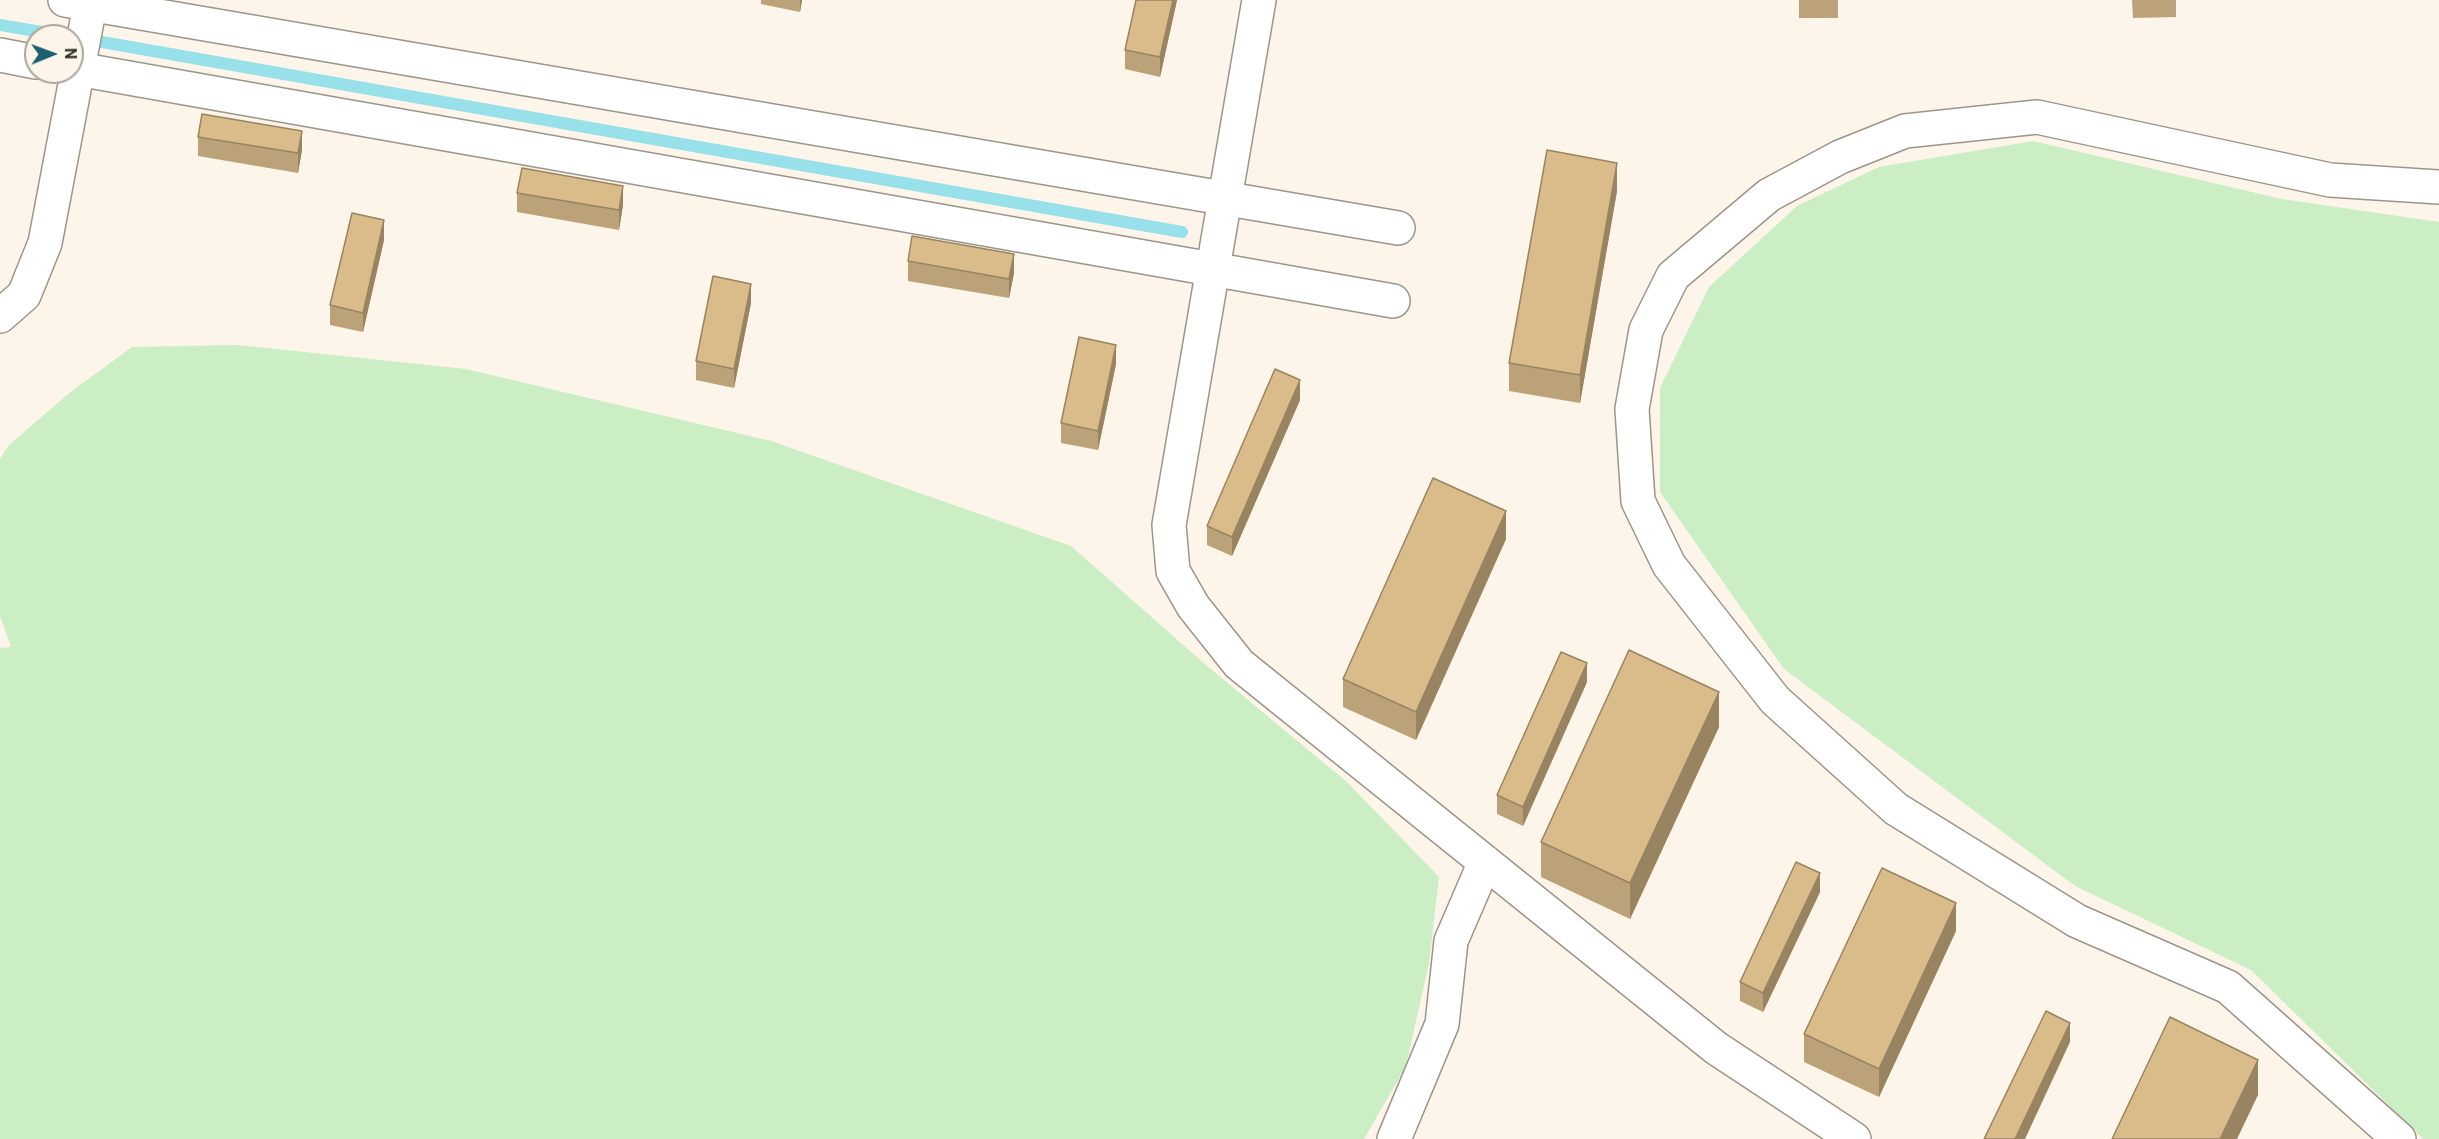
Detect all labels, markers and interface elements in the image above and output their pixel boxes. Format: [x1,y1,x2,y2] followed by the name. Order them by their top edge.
[24,24,84,84] north arrow
[61,48,80,60] text: N

